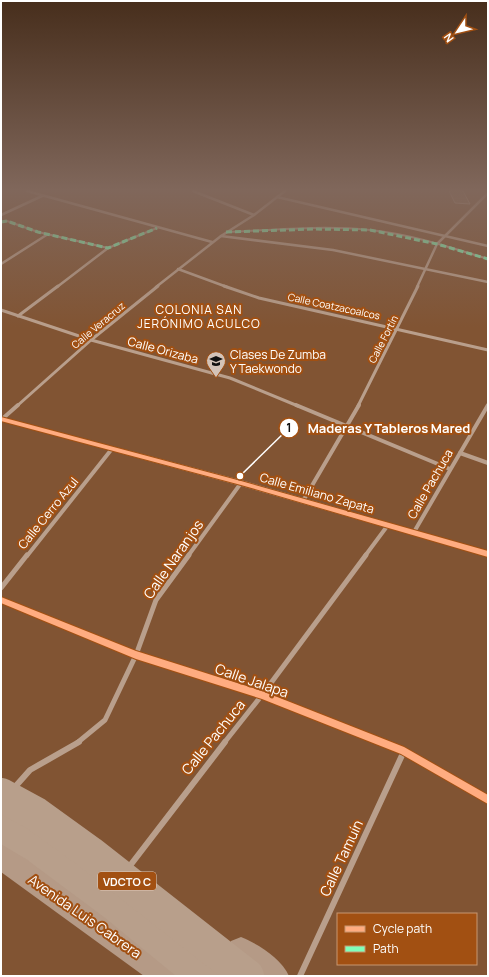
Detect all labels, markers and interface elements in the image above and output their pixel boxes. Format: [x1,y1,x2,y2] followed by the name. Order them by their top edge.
[437,12,477,52] north arrow
[440,30,457,46] text: N
[287,289,381,323] street label: Calle Coatzacoalcos
[68,298,128,352] street label: Calle Veracruz
[137,301,261,332] district label: COLONIA SAN JERÓNIMO ACULCO
[365,313,401,365] street label: Calle Fortín
[126,332,200,368] street label: Calle Orizaba
[230,346,326,377] place label: Clases De Zumba Y Taekwondo
[205,350,227,378] school or university icon: Clases De Zumba Y Taekwondo
[279,415,478,440] callout: Maderas Y Tableros Mared
[286,419,292,436] text: 1
[308,419,470,437] text: Maderas Y Tableros Mared
[403,446,457,522] street label: Calle Pachuca
[258,469,376,517] street label: Calle Emiliano Zapata
[14,474,82,552] street label: Calle Cerro Azul
[139,516,207,602] street label: Calle Naranjos
[213,659,291,701] street label: Calle Jalapa
[177,696,249,778] street label: Calle Pachuca
[315,817,367,899] street label: Calle Tamuín
[25,870,145,962] street label: Avenida Luis Cabrera
[98,872,156,890] road number: VDCTO C
[337,913,477,965] legend
[373,920,432,937] text: Cycle path
[373,940,399,957] text: Path

